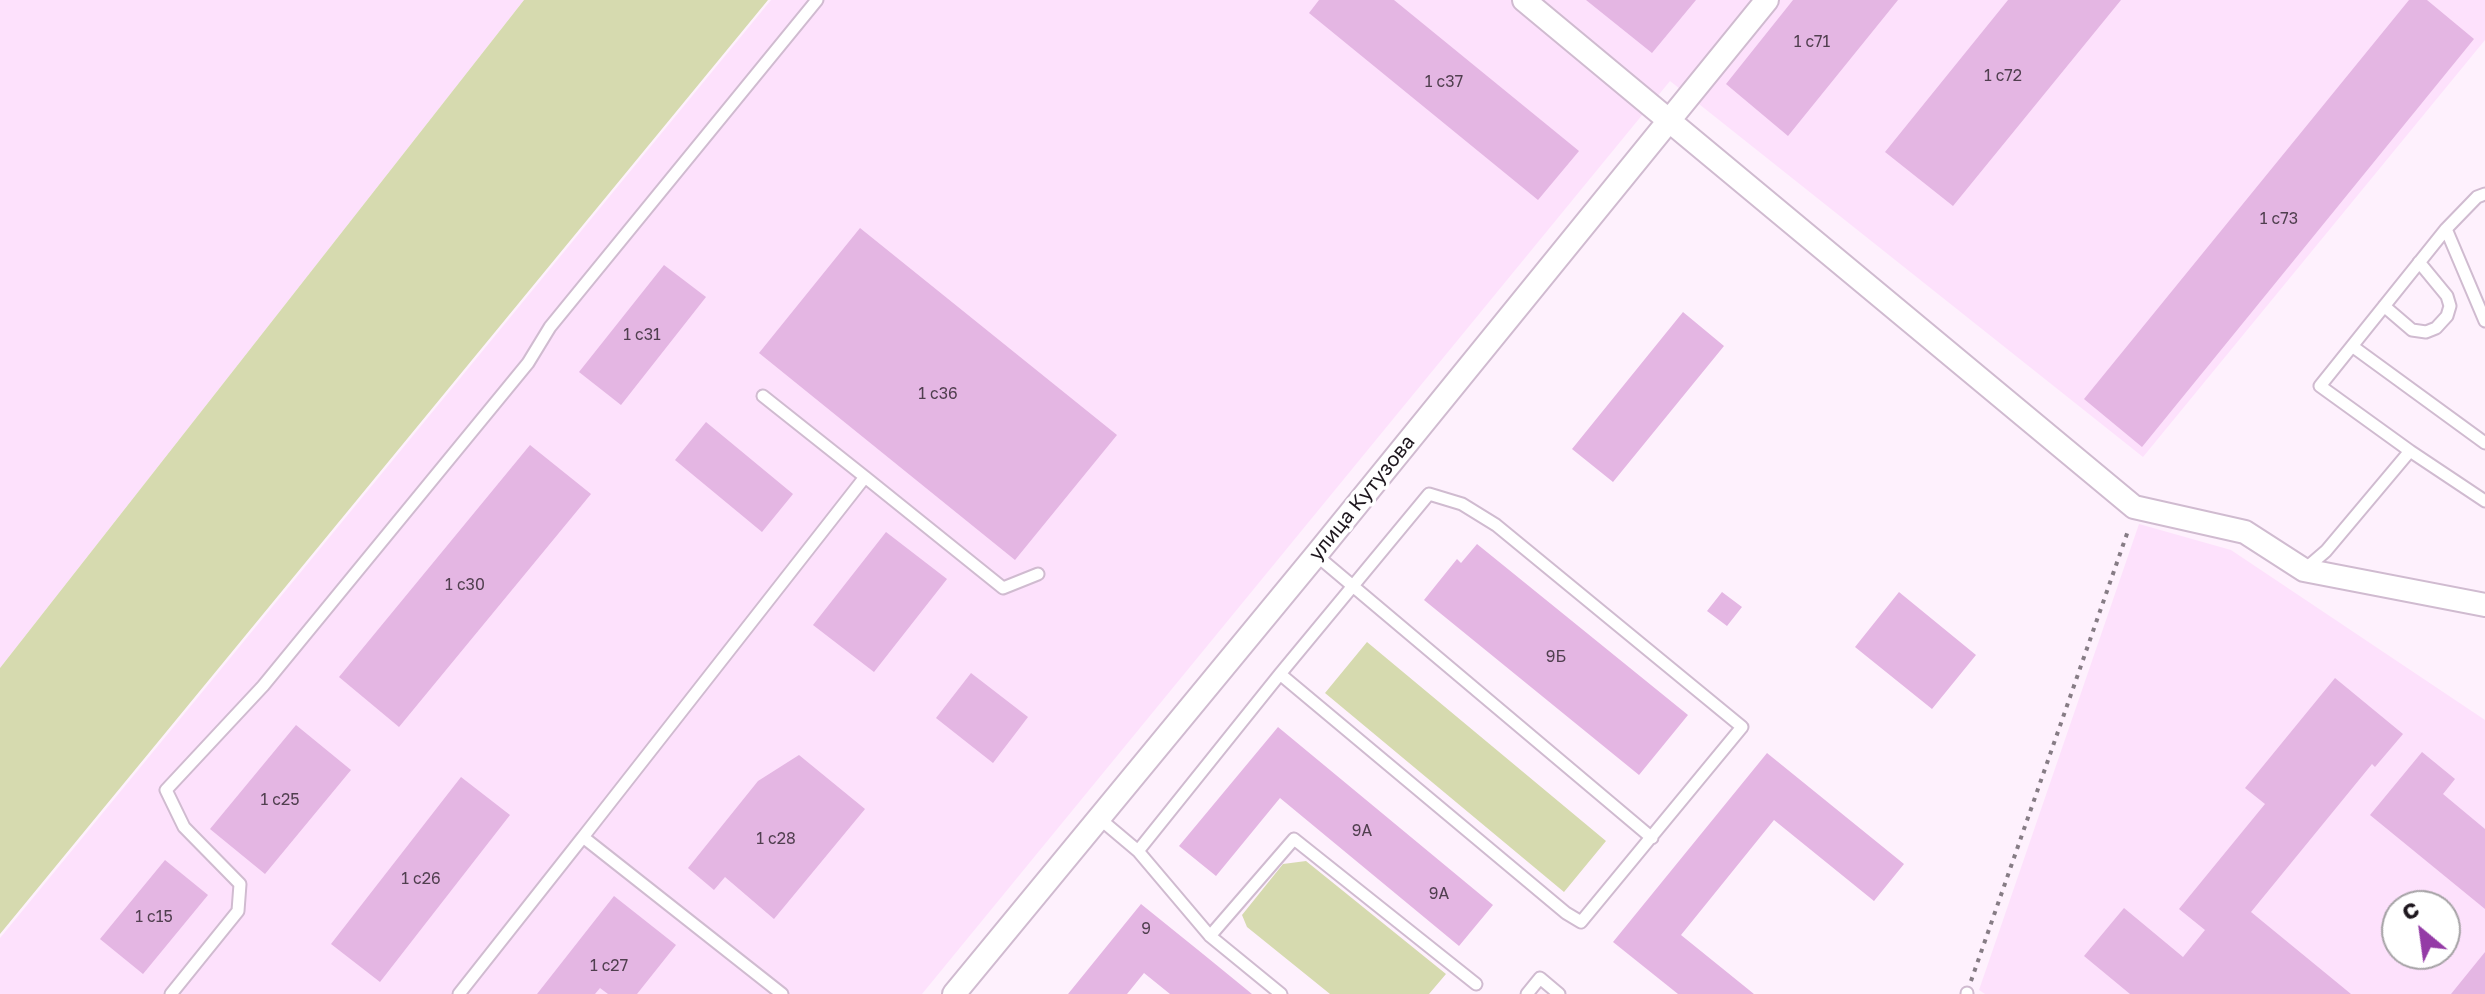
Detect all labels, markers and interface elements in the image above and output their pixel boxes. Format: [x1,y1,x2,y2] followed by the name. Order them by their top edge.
[1794,32,1830,52] house number: 1 с71
[1984,66,2022,86] house number: 1 с72
[1425,72,1463,92] house number: 1 с37
[2260,209,2298,229] house number: 1 с73
[623,325,661,345] house number: 1 с31
[918,384,958,404] house number: 1 с36
[1304,430,1420,566] street label: улица Кутузова
[445,575,485,595] house number: 1 с30
[1546,647,1566,667] house number: 9Б
[260,790,300,810] house number: 1 с25
[1352,821,1372,841] house number: 9А
[756,829,796,849] house number: 1 с28
[401,869,441,889] house number: 1 с26
[1429,884,1449,904] house number: 9А
[2381,890,2461,970] north arrow
[2397,895,2423,926] text: С
[135,907,173,927] house number: 1 с15
[1141,919,1151,939] house number: 9
[590,956,628,976] house number: 1 с27

